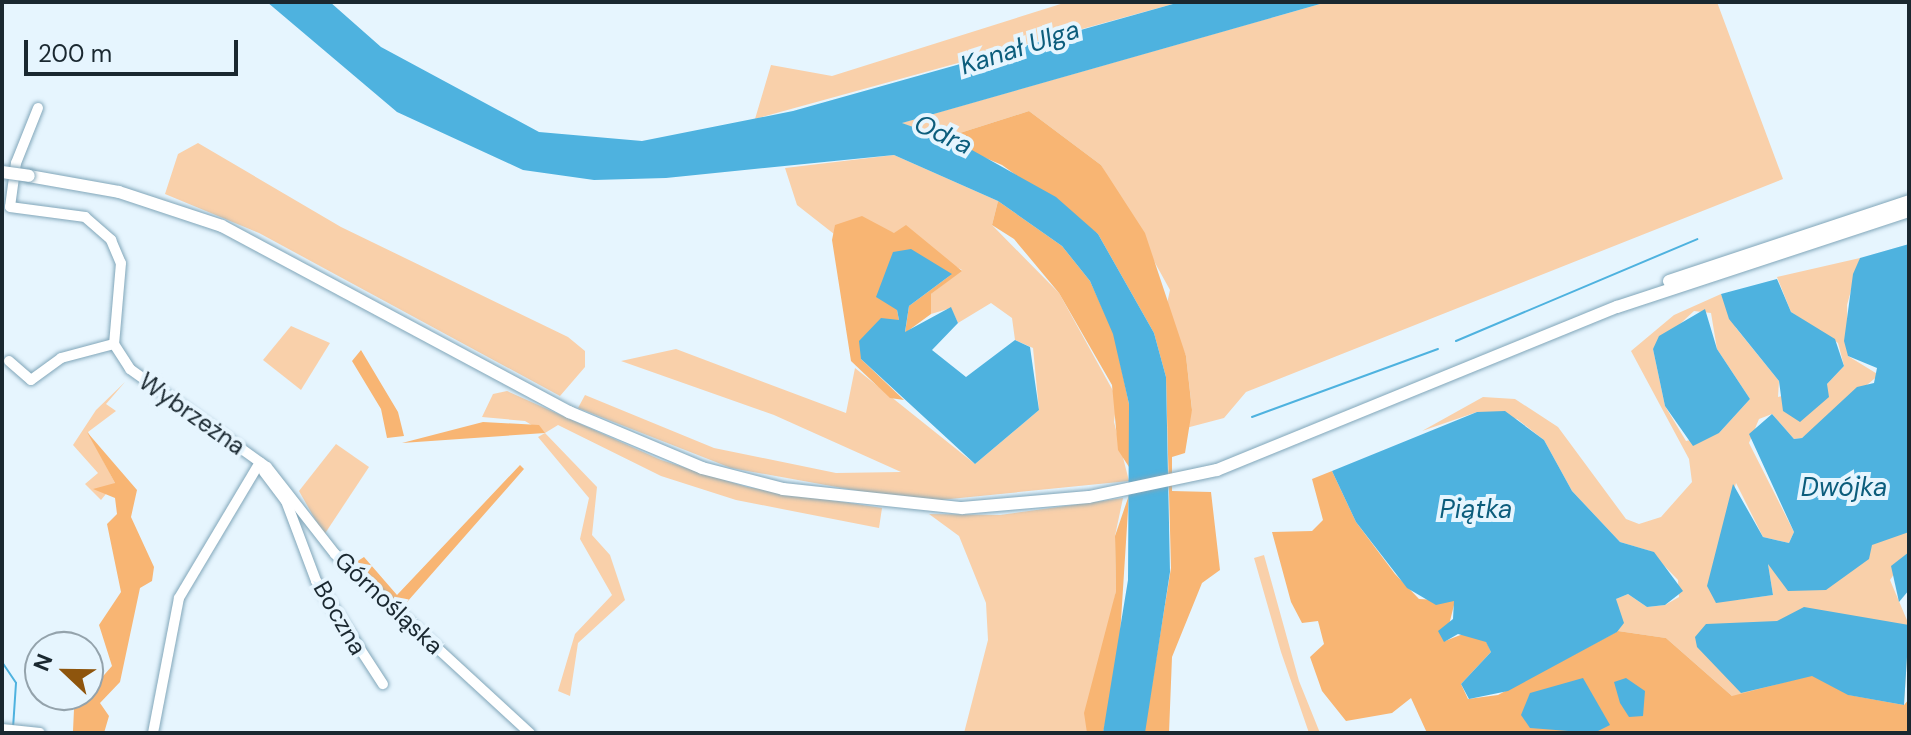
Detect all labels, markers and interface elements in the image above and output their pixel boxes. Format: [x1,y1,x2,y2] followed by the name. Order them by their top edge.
[956,14,1084,82] water label: Kanał Ulga
[28,24,242,74] scale bar
[38,38,112,69] text: 200 m
[909,108,977,162] water label: Odra
[133,367,251,461] street label: Wybrzeżna
[1801,472,1887,504] water label: Dwójka
[1440,494,1512,526] water label: Piątka
[329,546,449,660] street label: Górnośląska
[307,576,373,660] street label: Boczna
[24,631,104,711] north arrow
[27,650,60,675] text: N

